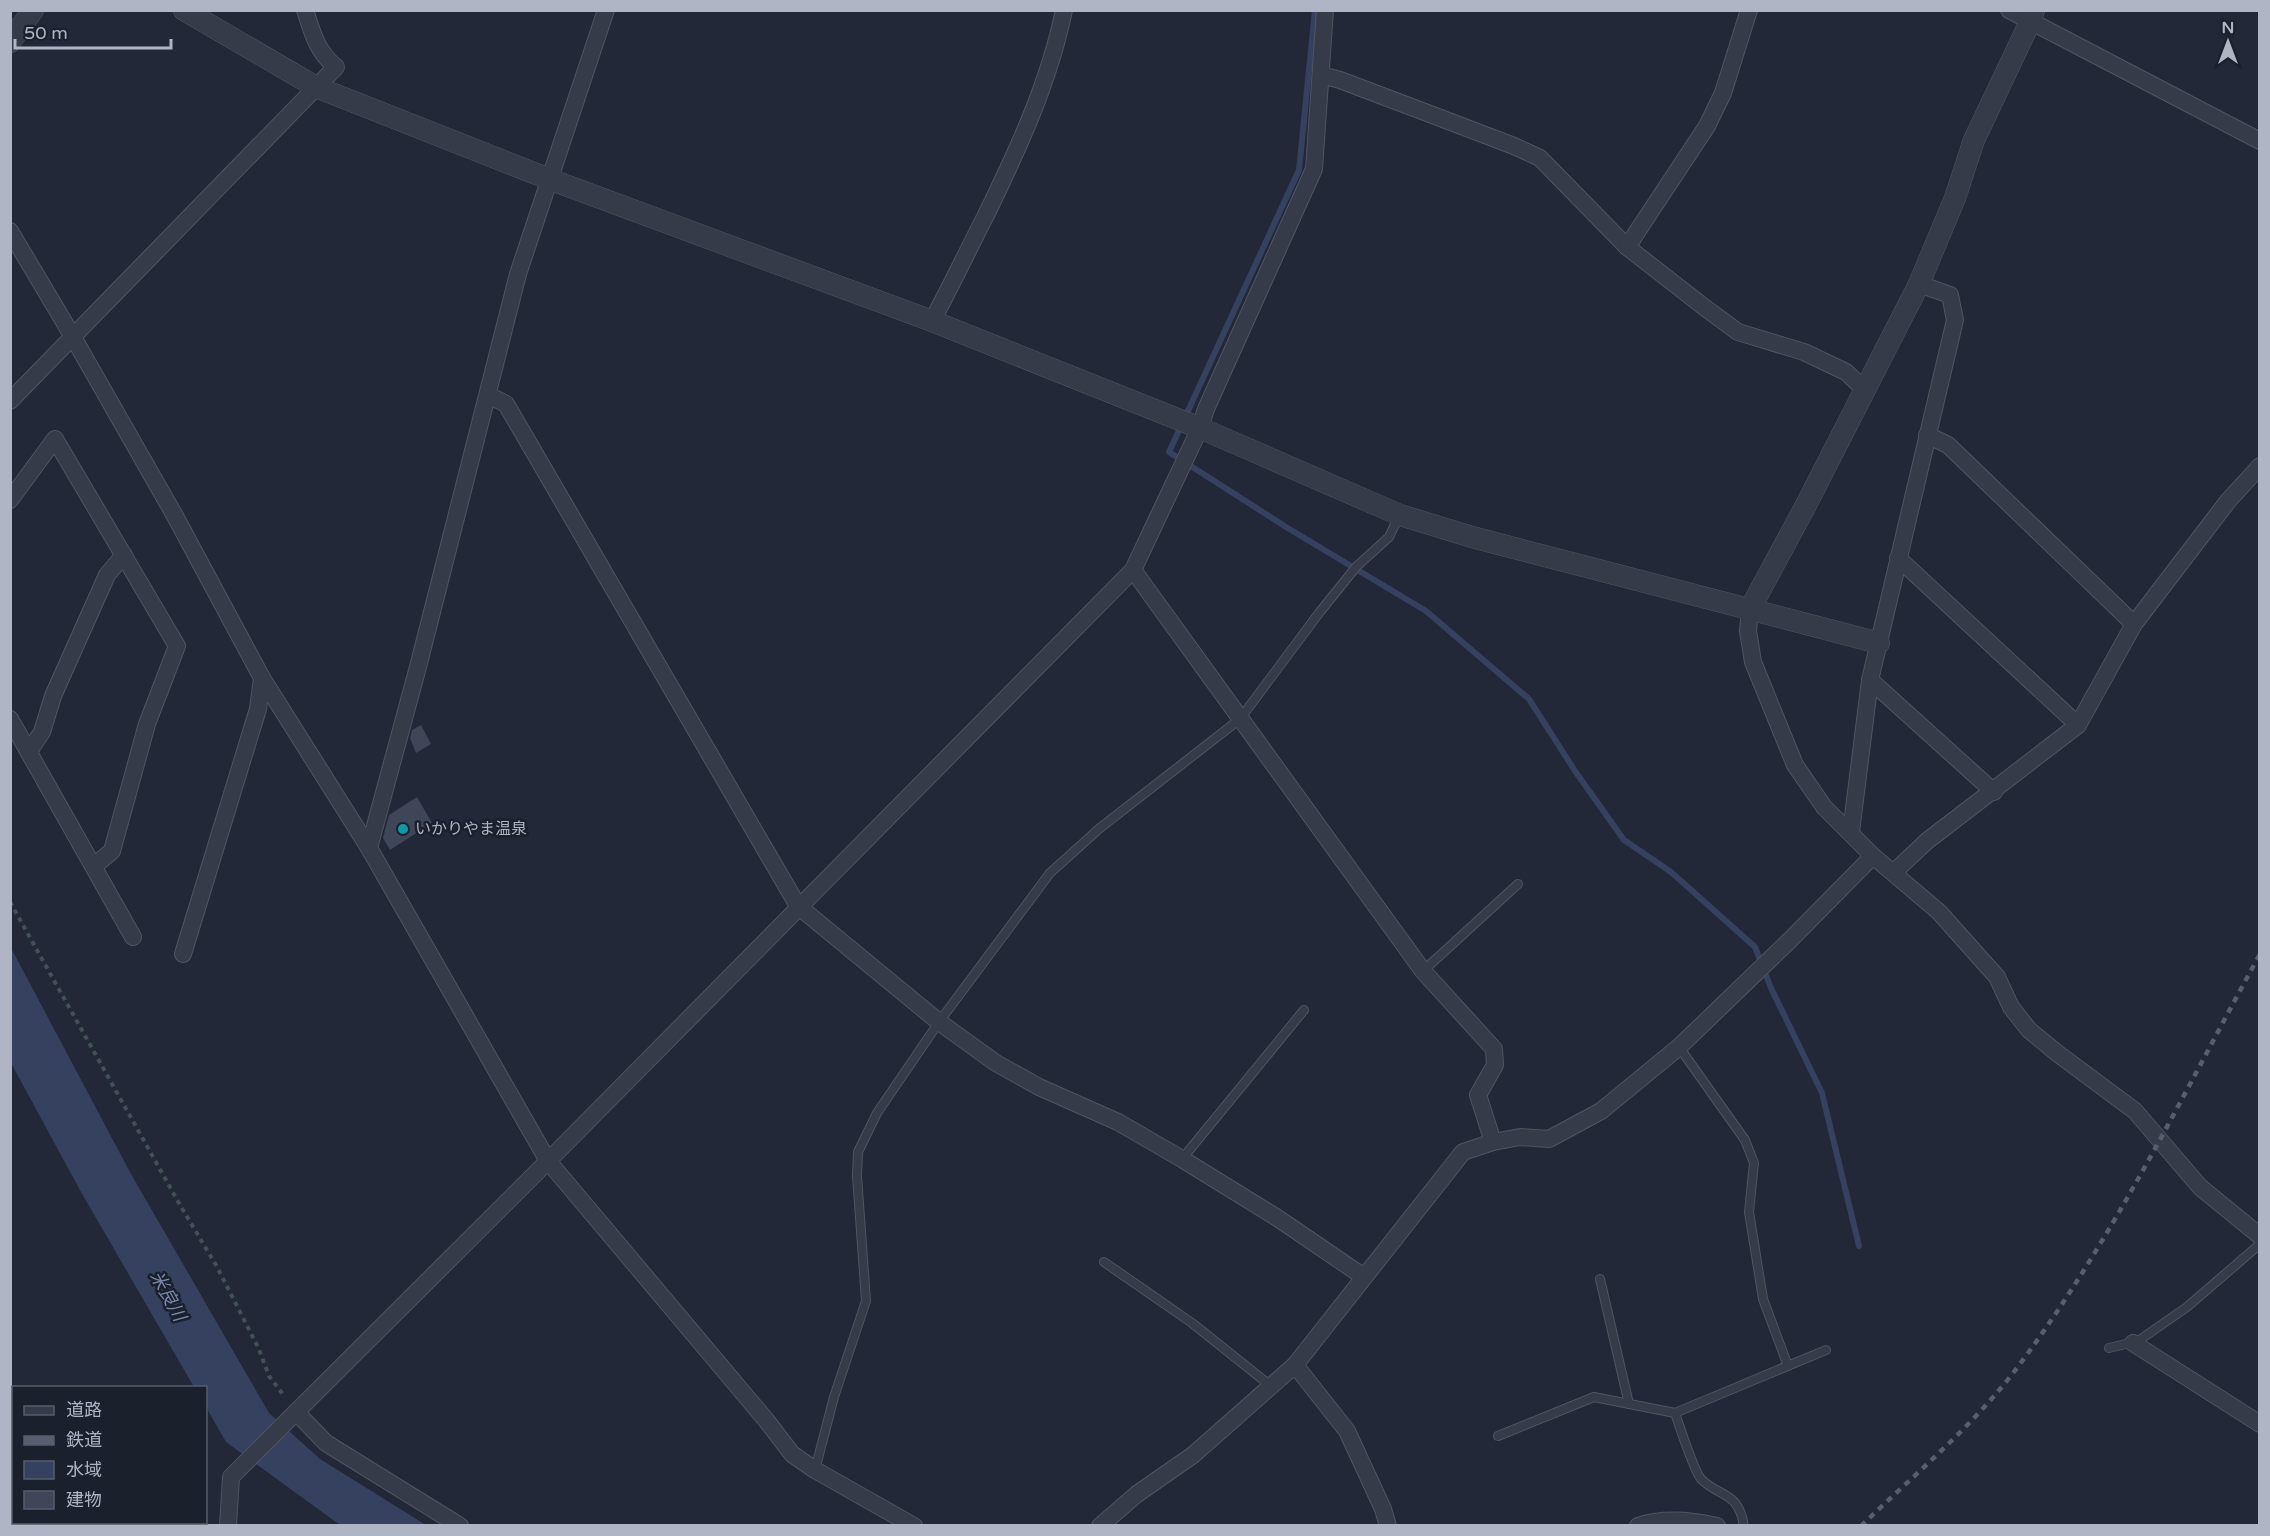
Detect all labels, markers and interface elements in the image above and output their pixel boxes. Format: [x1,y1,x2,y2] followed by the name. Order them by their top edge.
[15,12,171,50] scale bar
[2198,12,2258,72] north arrow
[2222,18,2234,38] text: N
[24,22,68,44] text: 50 m
[415,819,527,839] place label: いかりやま温泉
[396,822,410,836] marker: いかりやま温泉
[145,1267,192,1327] water label: 米良川
[12,1386,207,1524] legend
[66,1399,102,1421] text: 道路
[66,1429,102,1451] text: 鉄道
[66,1459,102,1481] text: 水域
[66,1489,102,1511] text: 建物

